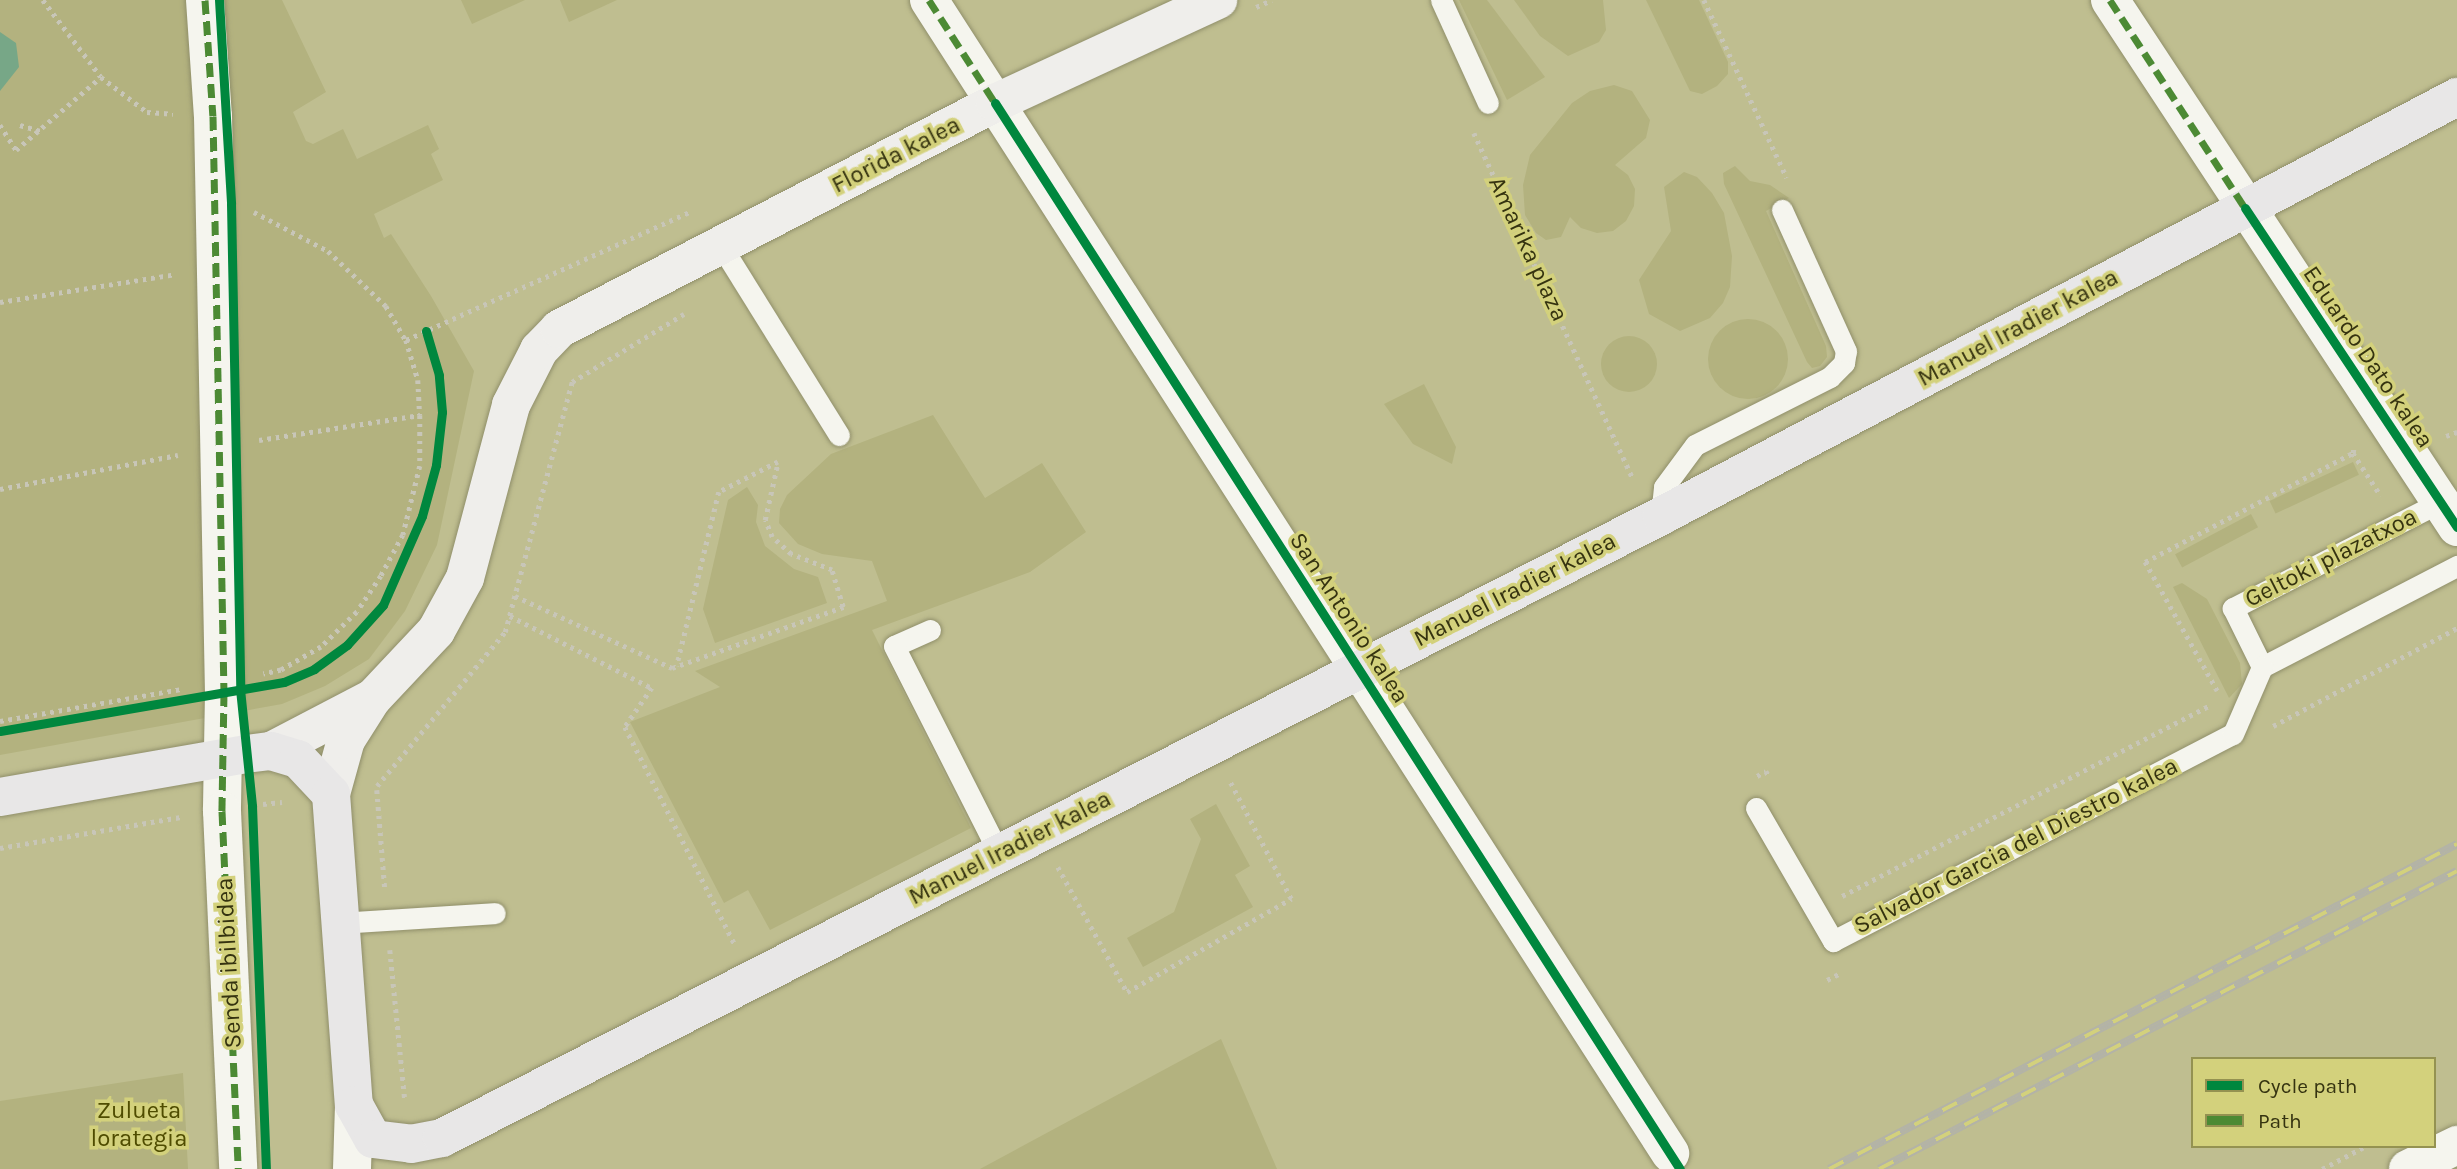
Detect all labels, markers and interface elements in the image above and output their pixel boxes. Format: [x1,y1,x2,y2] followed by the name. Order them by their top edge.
[827,110,965,200] street label: Florida kalea
[1482,172,1574,326] street label: Amarika plaza
[2296,261,2440,453] street label: Eduardo Dato kalea
[1913,263,2123,393] street label: Manuel Iradier kalea
[2240,502,2422,614] street label: Geltoki plazatxoa
[1283,527,1415,709] street label: San Antonio kalea
[1409,527,1621,653] street label: Manuel Iradier kalea
[1849,752,2183,940] street label: Salvador Garcia del Diestro kalea
[904,785,1116,911] street label: Manuel Iradier kalea
[210,877,248,1049] street label: Senda ibilbidea
[2191,1057,2436,1148] legend
[2258,1074,2358,1098] text: Cycle path
[91,1097,187,1153] park label: Zulueta lorategia
[2258,1109,2302,1133] text: Path

